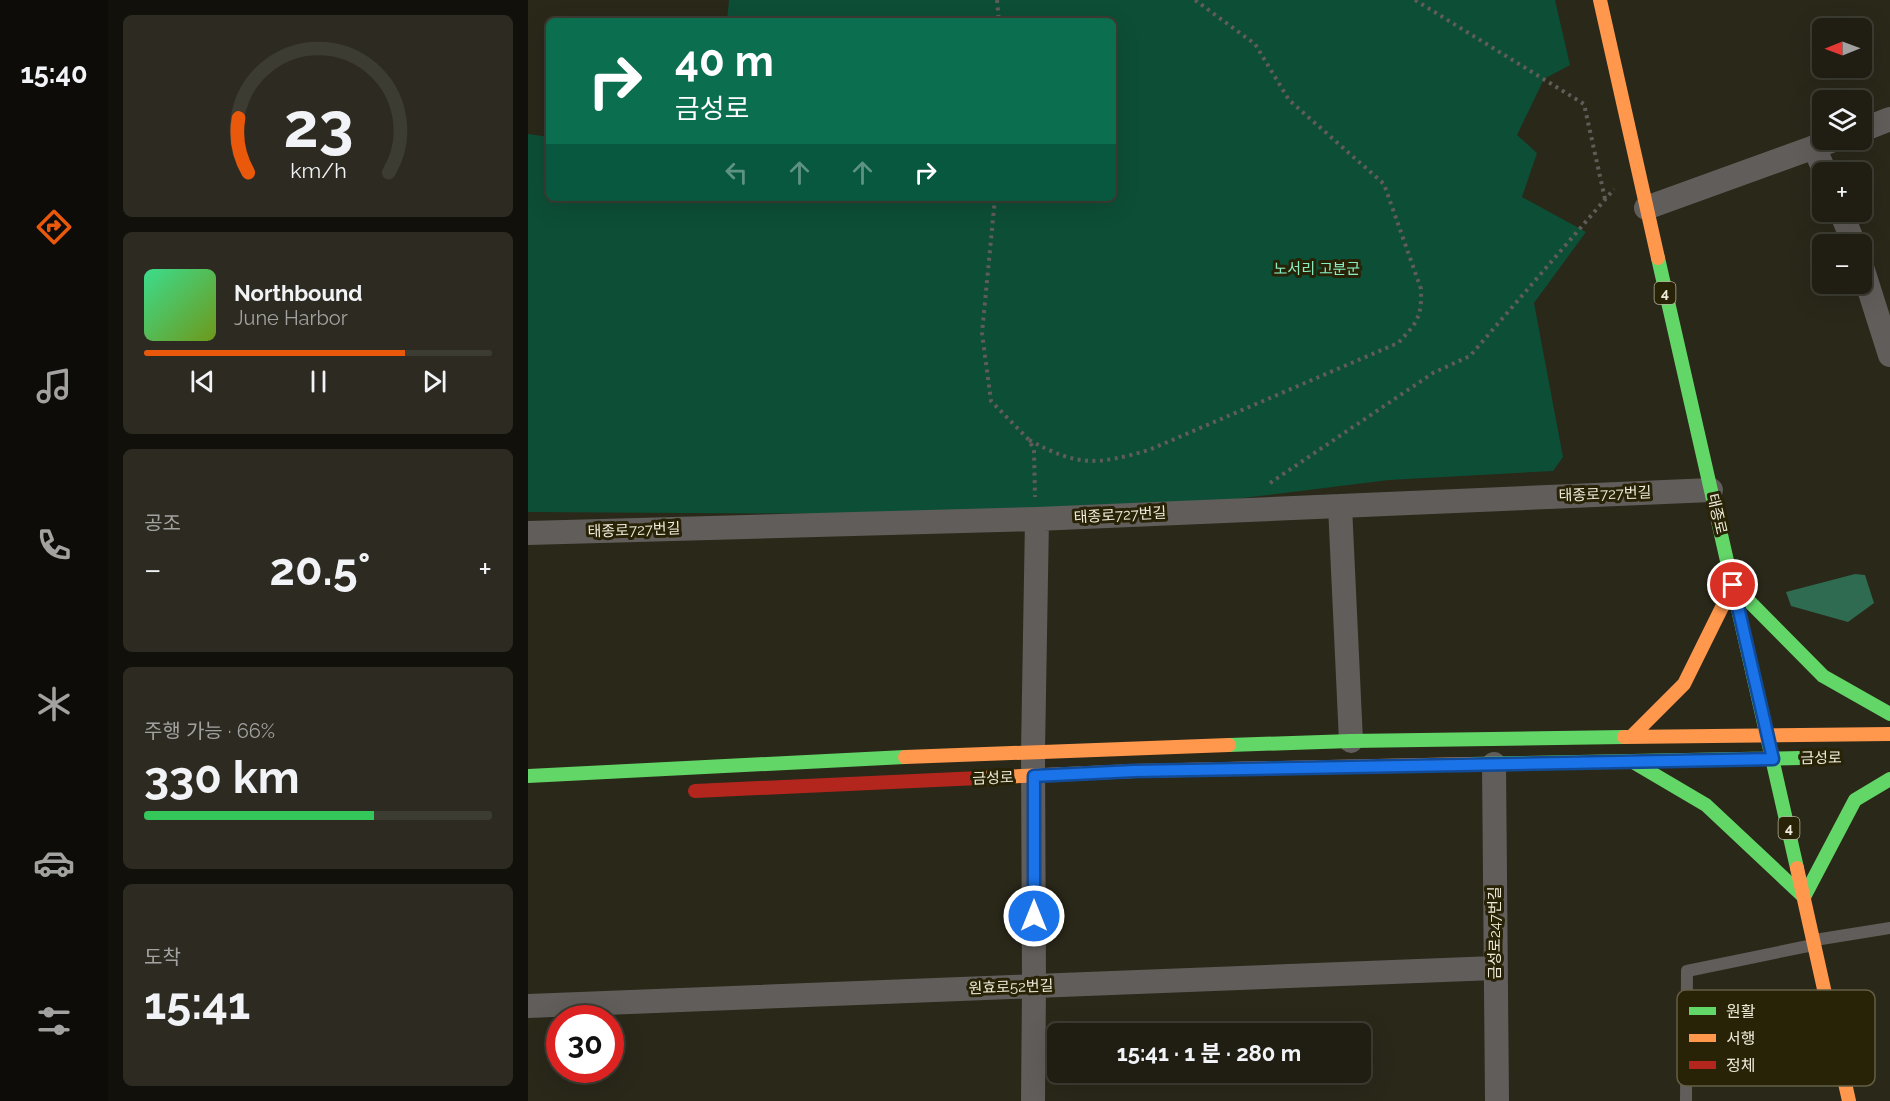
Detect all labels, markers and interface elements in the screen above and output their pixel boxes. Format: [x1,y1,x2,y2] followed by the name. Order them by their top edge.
[1812,18,1872,78] north arrow
[1812,18,1872,294] map controls
[675,37,774,86] text: 40 m
[576,42,654,120] icon: right
[21,58,87,89] text: 15:40
[283,88,353,162] text: 23
[1812,90,1872,150] button: layers
[675,93,750,124] text: 금성로
[720,156,753,189] icon: left
[783,156,816,189] icon: ahead
[846,156,879,189] icon: ahead
[909,156,942,189] icon: right
[290,158,346,183] text: km/h
[1812,162,1872,222] button: +
[33,206,75,248] icon: directions
[1812,234,1872,294] button: −
[1274,260,1360,278] park label: 노서리 고분군
[234,280,363,306] text: Northbound
[1654,282,1676,304] road number: 4
[234,306,348,330] text: June Harbor
[33,365,75,407] icon: music
[186,365,219,398] icon: previous
[302,365,335,398] icon: pause
[418,365,451,398] icon: next
[1558,483,1652,505] street label: 태종로727번길
[1704,492,1730,536] street label: 태종로
[1073,504,1167,526] street label: 태종로727번길
[144,511,181,535] text: 공조
[587,519,681,541] street label: 태종로727번길
[33,524,75,566] icon: phone
[270,543,370,596] text: 20.5°
[144,550,162,589] text: −
[478,550,492,589] text: +
[1707,559,1758,610] pin
[1716,568,1749,601] icon: arrive
[33,683,75,725] icon: climate
[144,719,275,743] text: 주행 가능 · 66%
[1800,749,1842,767] street label: 금성로
[144,751,300,804] text: 330 km
[972,768,1014,788] street label: 금성로
[1778,817,1800,839] road number: 4
[33,842,75,884] icon: car
[1002,884,1066,948] position arrow
[1486,887,1504,979] street label: 금성로247번길
[144,945,181,969] text: 도착
[144,977,250,1030] text: 15:41
[968,977,1054,997] street label: 원효로52번길
[1677,990,1875,1086] legend
[33,1000,75,1042] icon: filters
[1726,1002,1756,1021] text: 원활
[546,1005,624,1083] speed limit sign: 30
[1726,1029,1755,1048] text: 서행
[1117,1040,1301,1066] text: 15:41 · 1 분 · 280 m
[1726,1056,1755,1075] text: 정체

